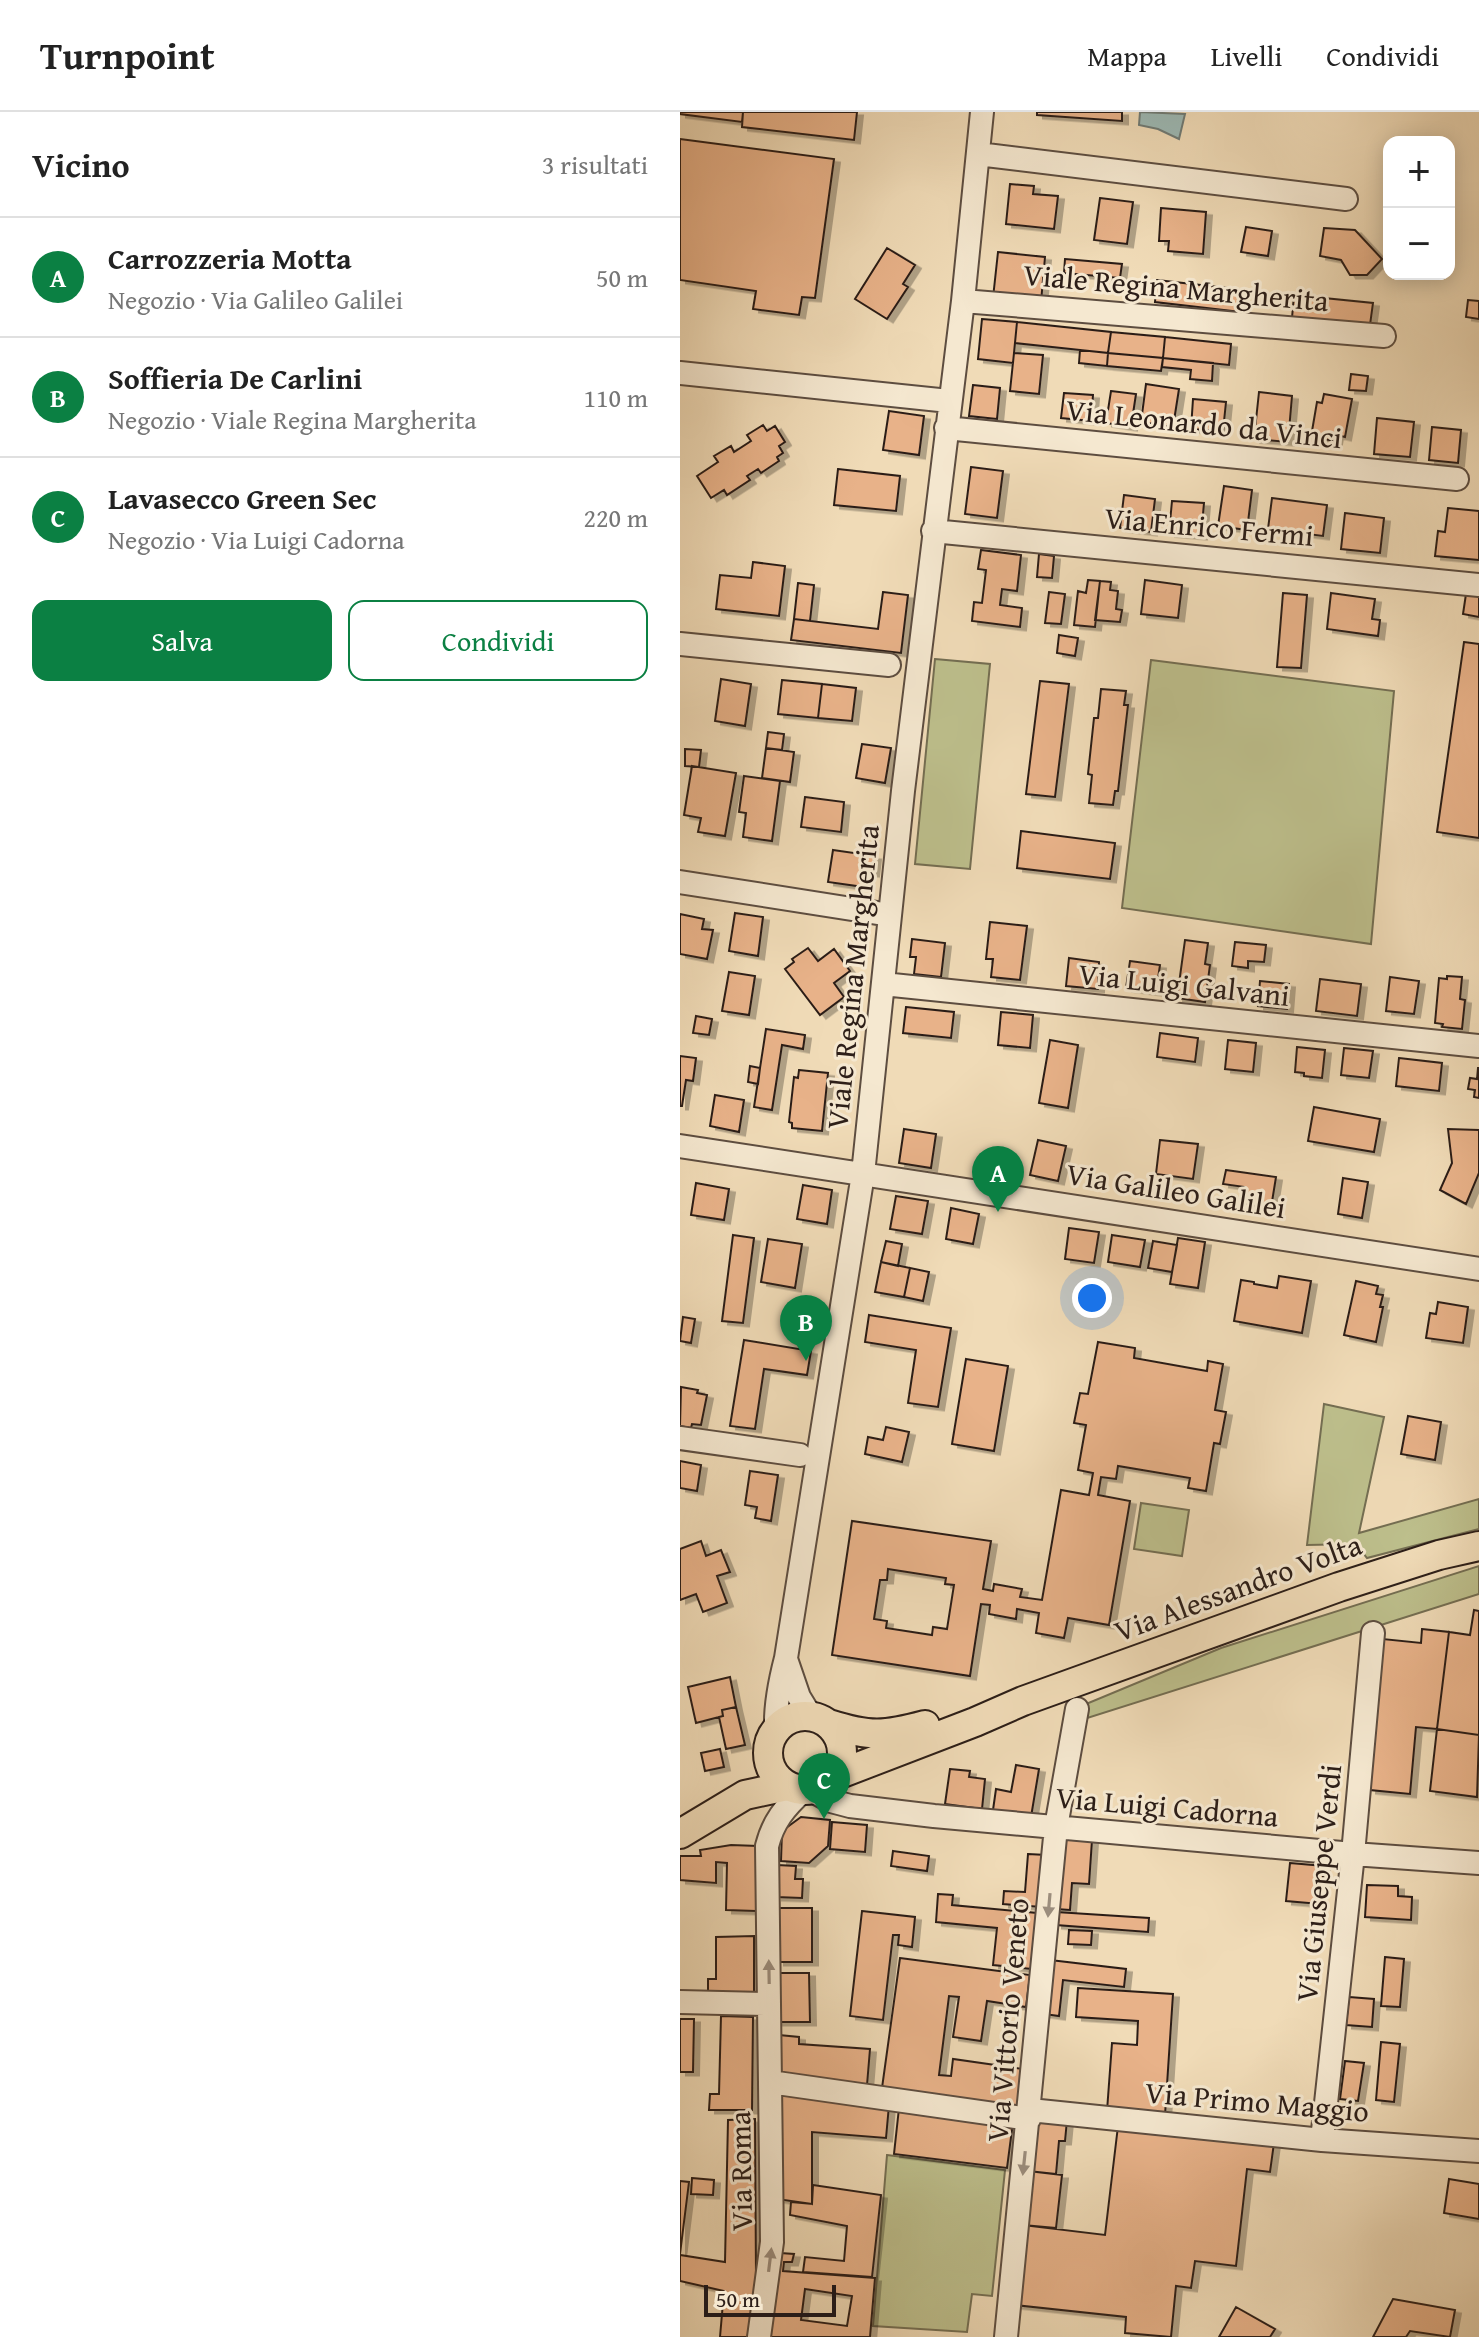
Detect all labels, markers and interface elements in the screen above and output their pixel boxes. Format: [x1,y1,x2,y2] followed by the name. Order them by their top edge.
[40,27,215,83] text: Turnpoint
[1087,35,1167,76] text: Mappa
[1211,35,1282,76] text: Livelli
[1326,35,1439,76] text: Condividi
[1383,136,1455,280] map controls
[1383,136,1455,208] button: +
[32,140,130,189] text: Vicino
[542,145,648,184] text: 3 risultati
[1383,208,1455,280] button: −
[108,236,352,280] text: Carrozzeria Motta
[1022,252,1331,322] street label: Viale Regina Margherita
[50,258,66,297] text: A
[596,258,648,297] text: 50 m
[108,280,403,319] text: Negozio · Via Galileo Galilei
[108,356,362,400] text: Soffieria De Carlini
[50,378,66,417] text: B
[583,378,648,417] text: 110 m
[1064,387,1344,459] street label: Via Leonardo da Vinci
[108,400,477,439] text: Negozio · Viale Regina Margherita
[108,476,376,520] text: Lavasecco Green Sec
[1103,495,1315,557] street label: Via Enrico Fermi
[51,498,65,537] text: C
[583,498,648,537] text: 220 m
[108,520,405,559] text: Negozio · Via Luigi Cadorna
[32,600,332,681] button: Salva
[348,600,648,681] button: Condividi
[814,822,890,1131] street label: Viale Regina Margherita
[1076,951,1292,1017] street label: Via Luigi Galvani
[972,1146,1024,1212] pin: A
[1063,1151,1289,1229] street label: Via Galileo Galilei
[1072,1278,1112,1318] your location
[780,1295,832,1361] pin: B
[1108,1522,1368,1652] street label: Via Alessandro Volta
[798,1753,850,1819] pin: C
[1284,1762,1352,2004] street label: Via Giuseppe Verdi
[1054,1774,1280,1838] street label: Via Luigi Cadorna
[1042,1893,1055,1918] one-way arrow
[974,1896,1040,2144] street label: Via Vittorio Veneto
[762,1959,775,1984] one-way arrow
[1143,2069,1371,2133] street label: Via Primo Maggio
[717,2111,763,2231] street label: Via Roma
[1018,2151,1031,2176] one-way arrow
[763,2247,776,2272] one-way arrow
[704,2281,836,2317] scale bar
[716,2283,760,2315] text: 50 m

